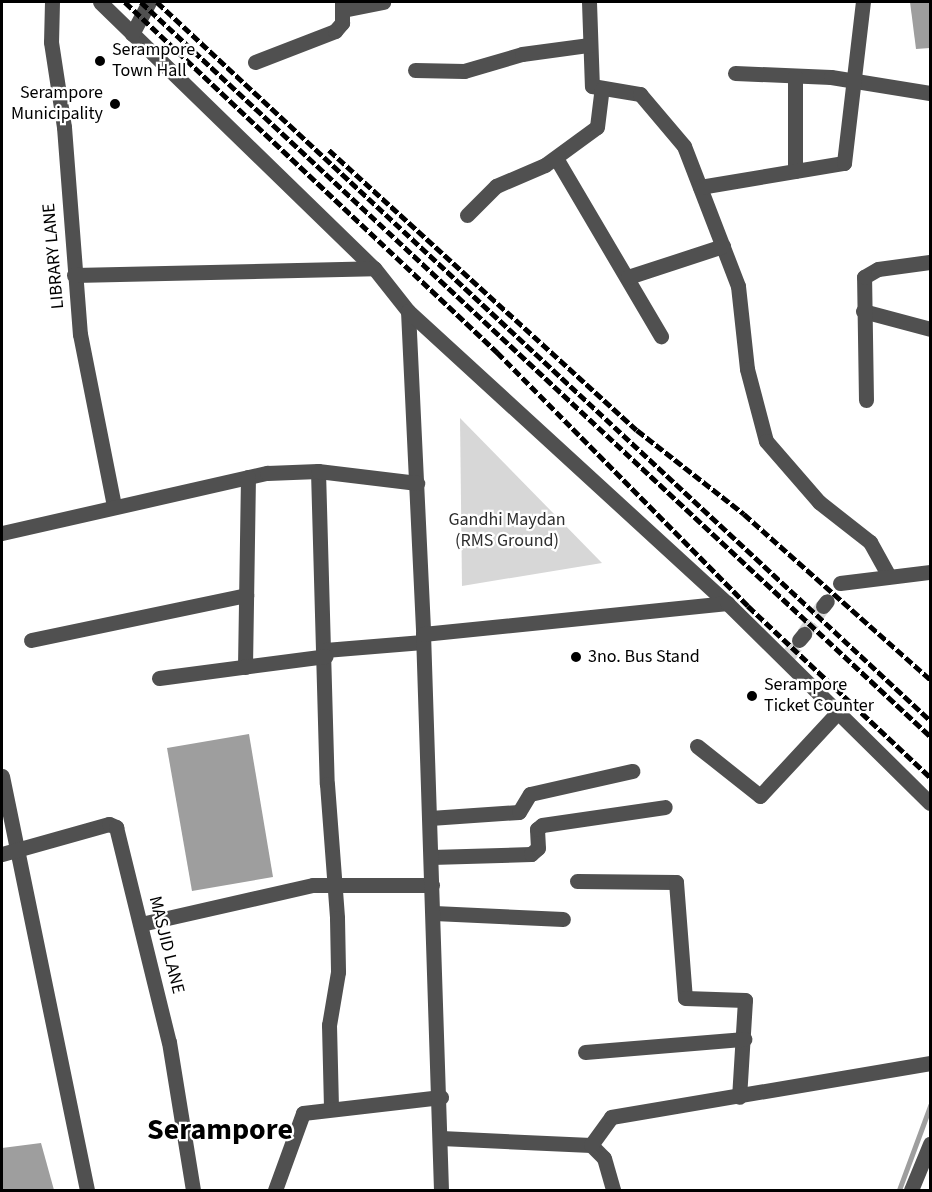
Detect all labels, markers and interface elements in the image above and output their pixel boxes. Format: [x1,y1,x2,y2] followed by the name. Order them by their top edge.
[112,40,195,82] place label: Serampore Town Hall
[93,54,107,68] marker: Serampore Town Hall
[11,83,103,125] place label: Serampore Municipality
[108,97,122,111] marker: Serampore Municipality
[39,202,69,310] street label: LIBRARY LANE
[448,510,566,552] park label: Gandhi Maydan (RMS Ground)
[588,646,700,668] place label: 3no. Bus Stand
[569,650,583,664] marker: 3no. Bus Stand
[764,675,874,718] place label: Serampore Ticket Counter
[745,689,759,703] marker: Serampore Ticket Counter
[143,894,189,996] street label: MASJID LANE
[147,1112,293,1148] district label: Serampore

